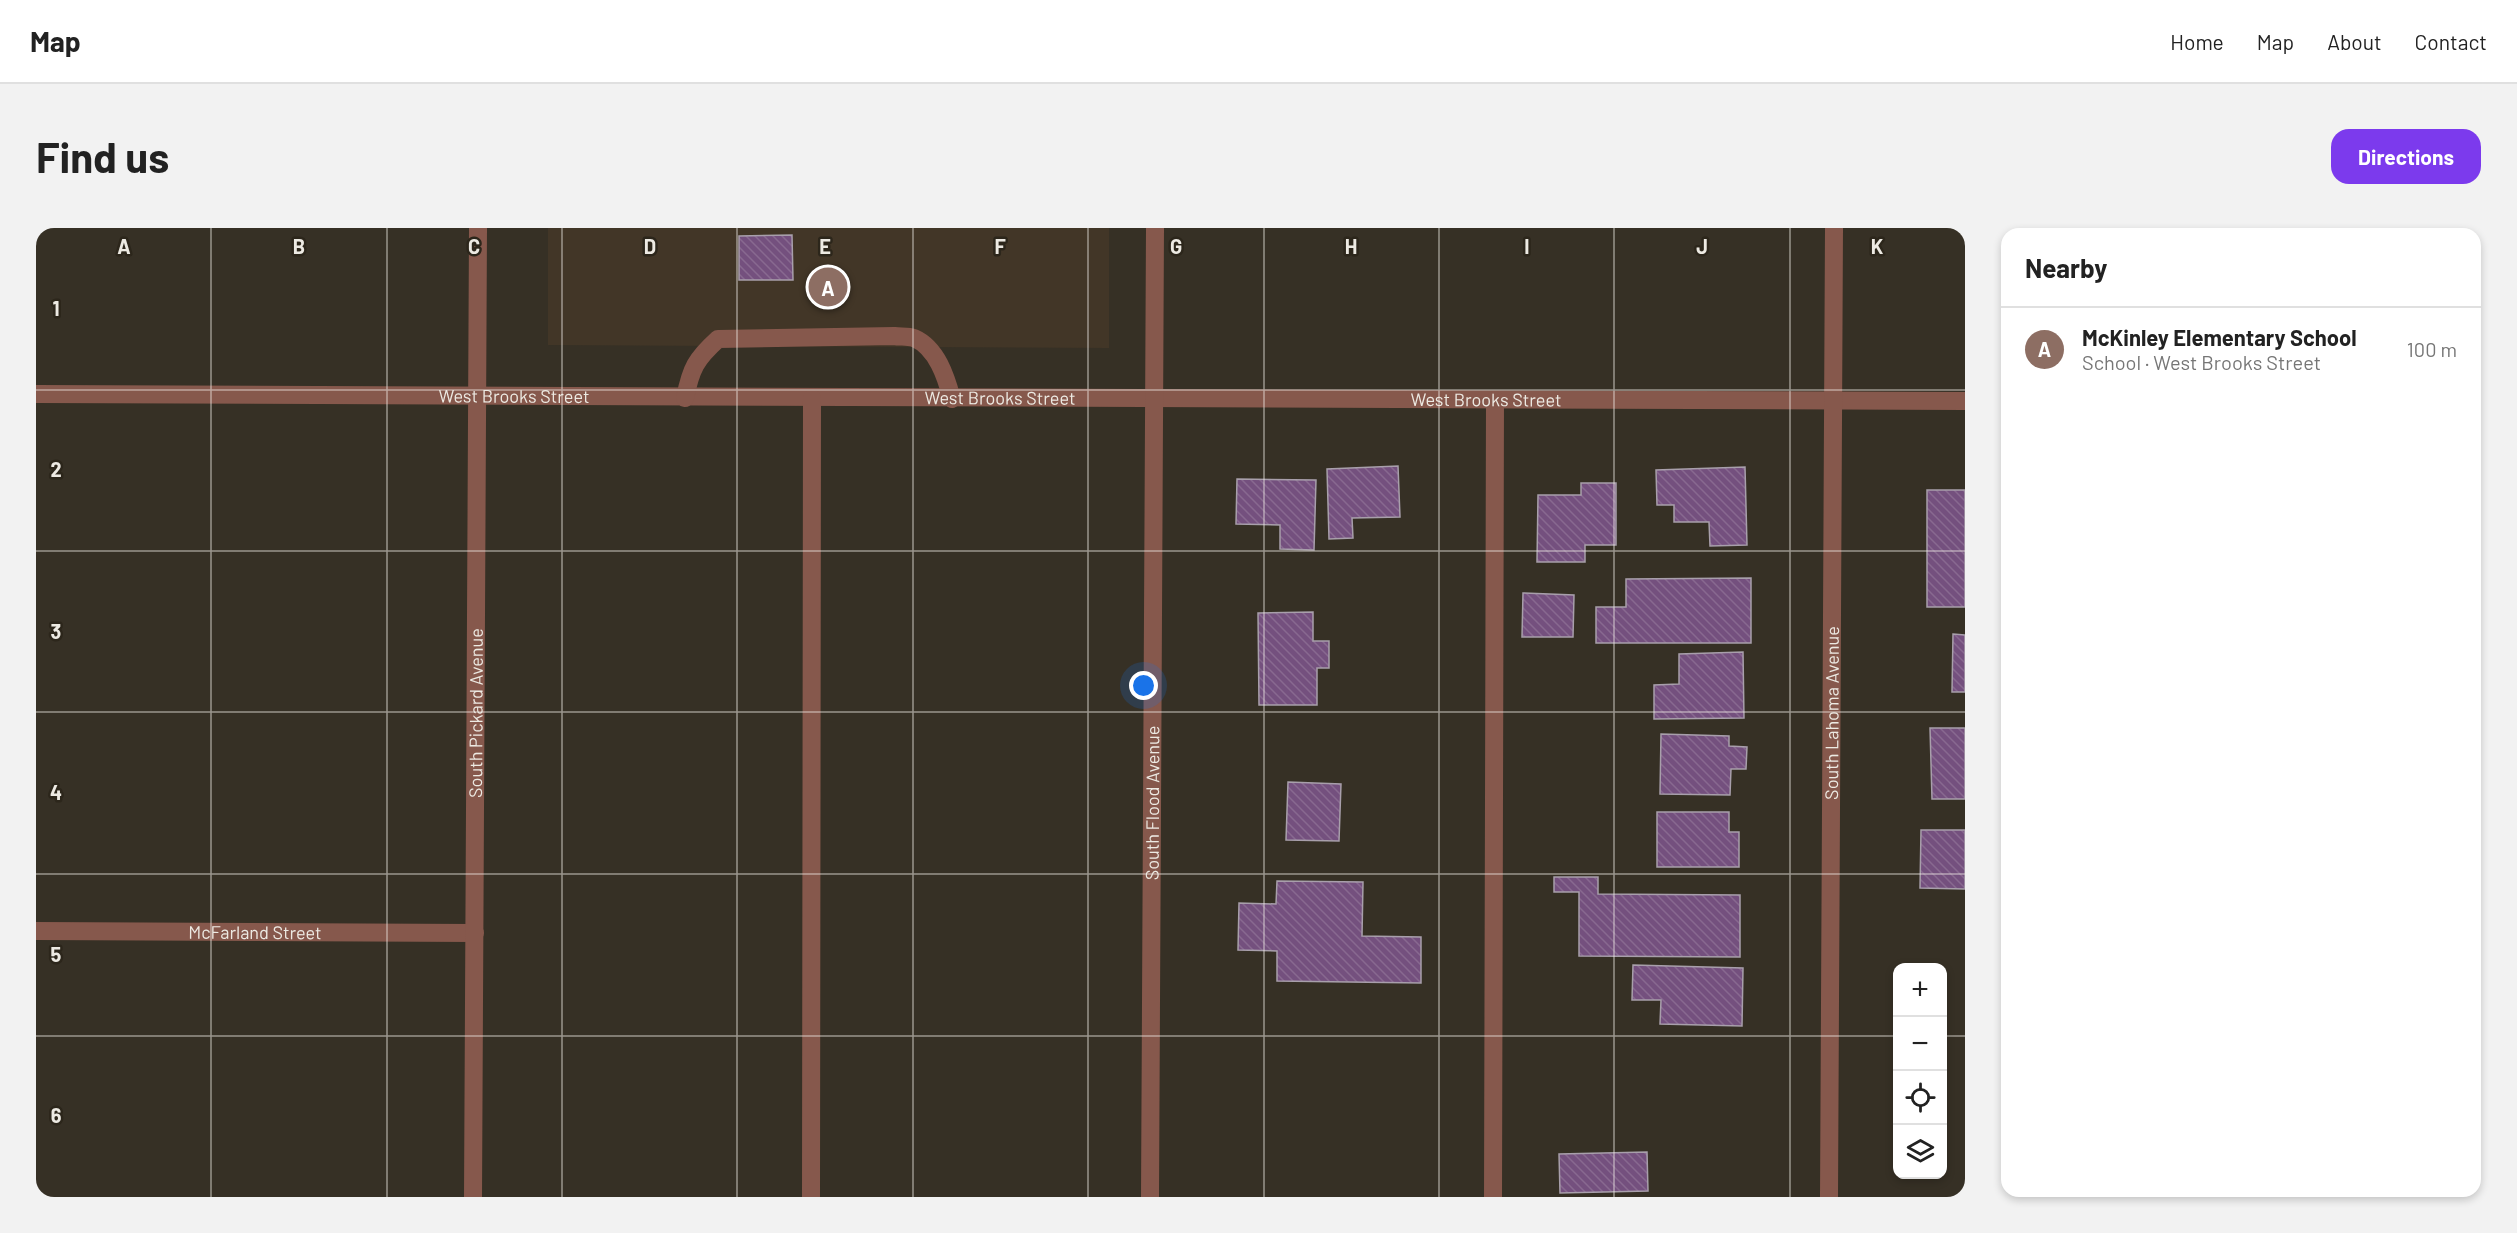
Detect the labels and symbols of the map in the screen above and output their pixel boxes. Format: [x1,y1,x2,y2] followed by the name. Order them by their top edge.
[117,234,131,258] text: A
[293,234,305,258] text: B
[468,234,480,258] text: C
[644,234,656,258] text: D
[819,234,831,258] text: E
[994,234,1006,258] text: F
[1170,234,1182,258] text: G
[1345,234,1357,258] text: H
[1524,234,1530,258] text: I
[1696,234,1708,258] text: J
[1871,234,1884,258] text: K
[808,264,848,310] pin: A
[52,296,60,320] text: 1
[438,384,590,407] street label: West Brooks Street
[924,386,1076,409] street label: West Brooks Street
[1410,388,1562,411] street label: West Brooks Street
[50,457,62,481] text: 2
[51,619,61,643] text: 3
[1820,626,1843,800] street label: South Lahoma Avenue
[464,628,487,798] street label: South Pickard Avenue
[1129,671,1158,700] your location
[1141,726,1163,880] street label: South Flood Avenue
[50,780,62,804] text: 4
[188,921,322,943] street label: McFarland Street
[51,942,62,966] text: 5
[51,1103,62,1127] text: 6

